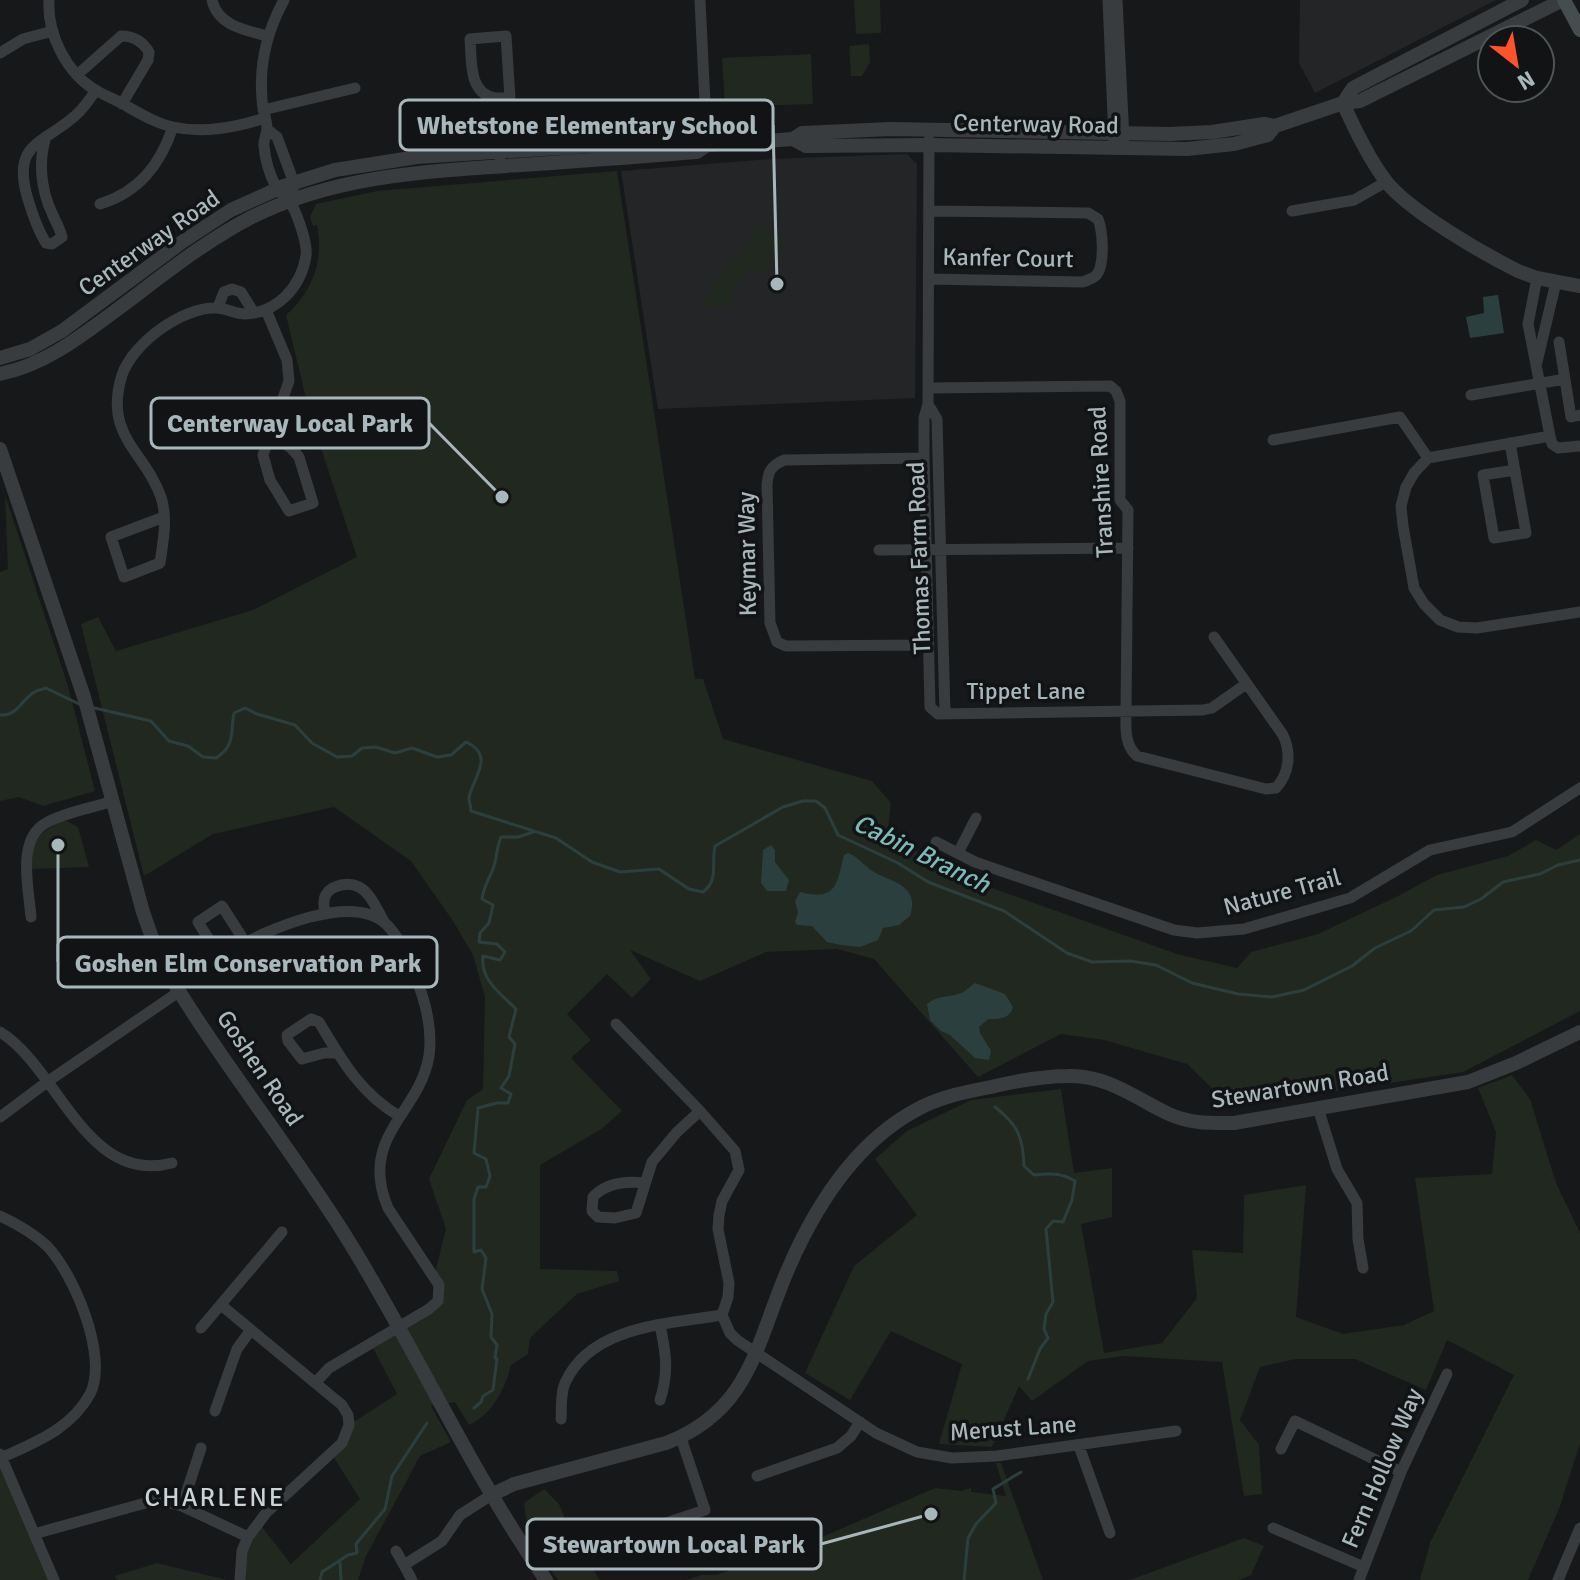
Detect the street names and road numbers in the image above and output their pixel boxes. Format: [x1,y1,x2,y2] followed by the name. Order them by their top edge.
[953,108,1119,140] street label: Centerway Road
[72,183,226,303] street label: Centerway Road
[942,242,1074,274] street label: Kanfer Court
[1082,405,1120,559] street label: Transhire Road
[901,461,937,655] street label: Thomas Farm Road
[731,491,763,617] street label: Keymar Way
[966,676,1086,706] street label: Tippet Lane
[1220,862,1344,922] street label: Nature Trail
[210,1004,310,1132] street label: Goshen Road
[1209,1057,1391,1115] street label: Stewartown Road
[1335,1384,1429,1552] street label: Fern Hollow Way
[949,1409,1077,1447] street label: Merust Lane

